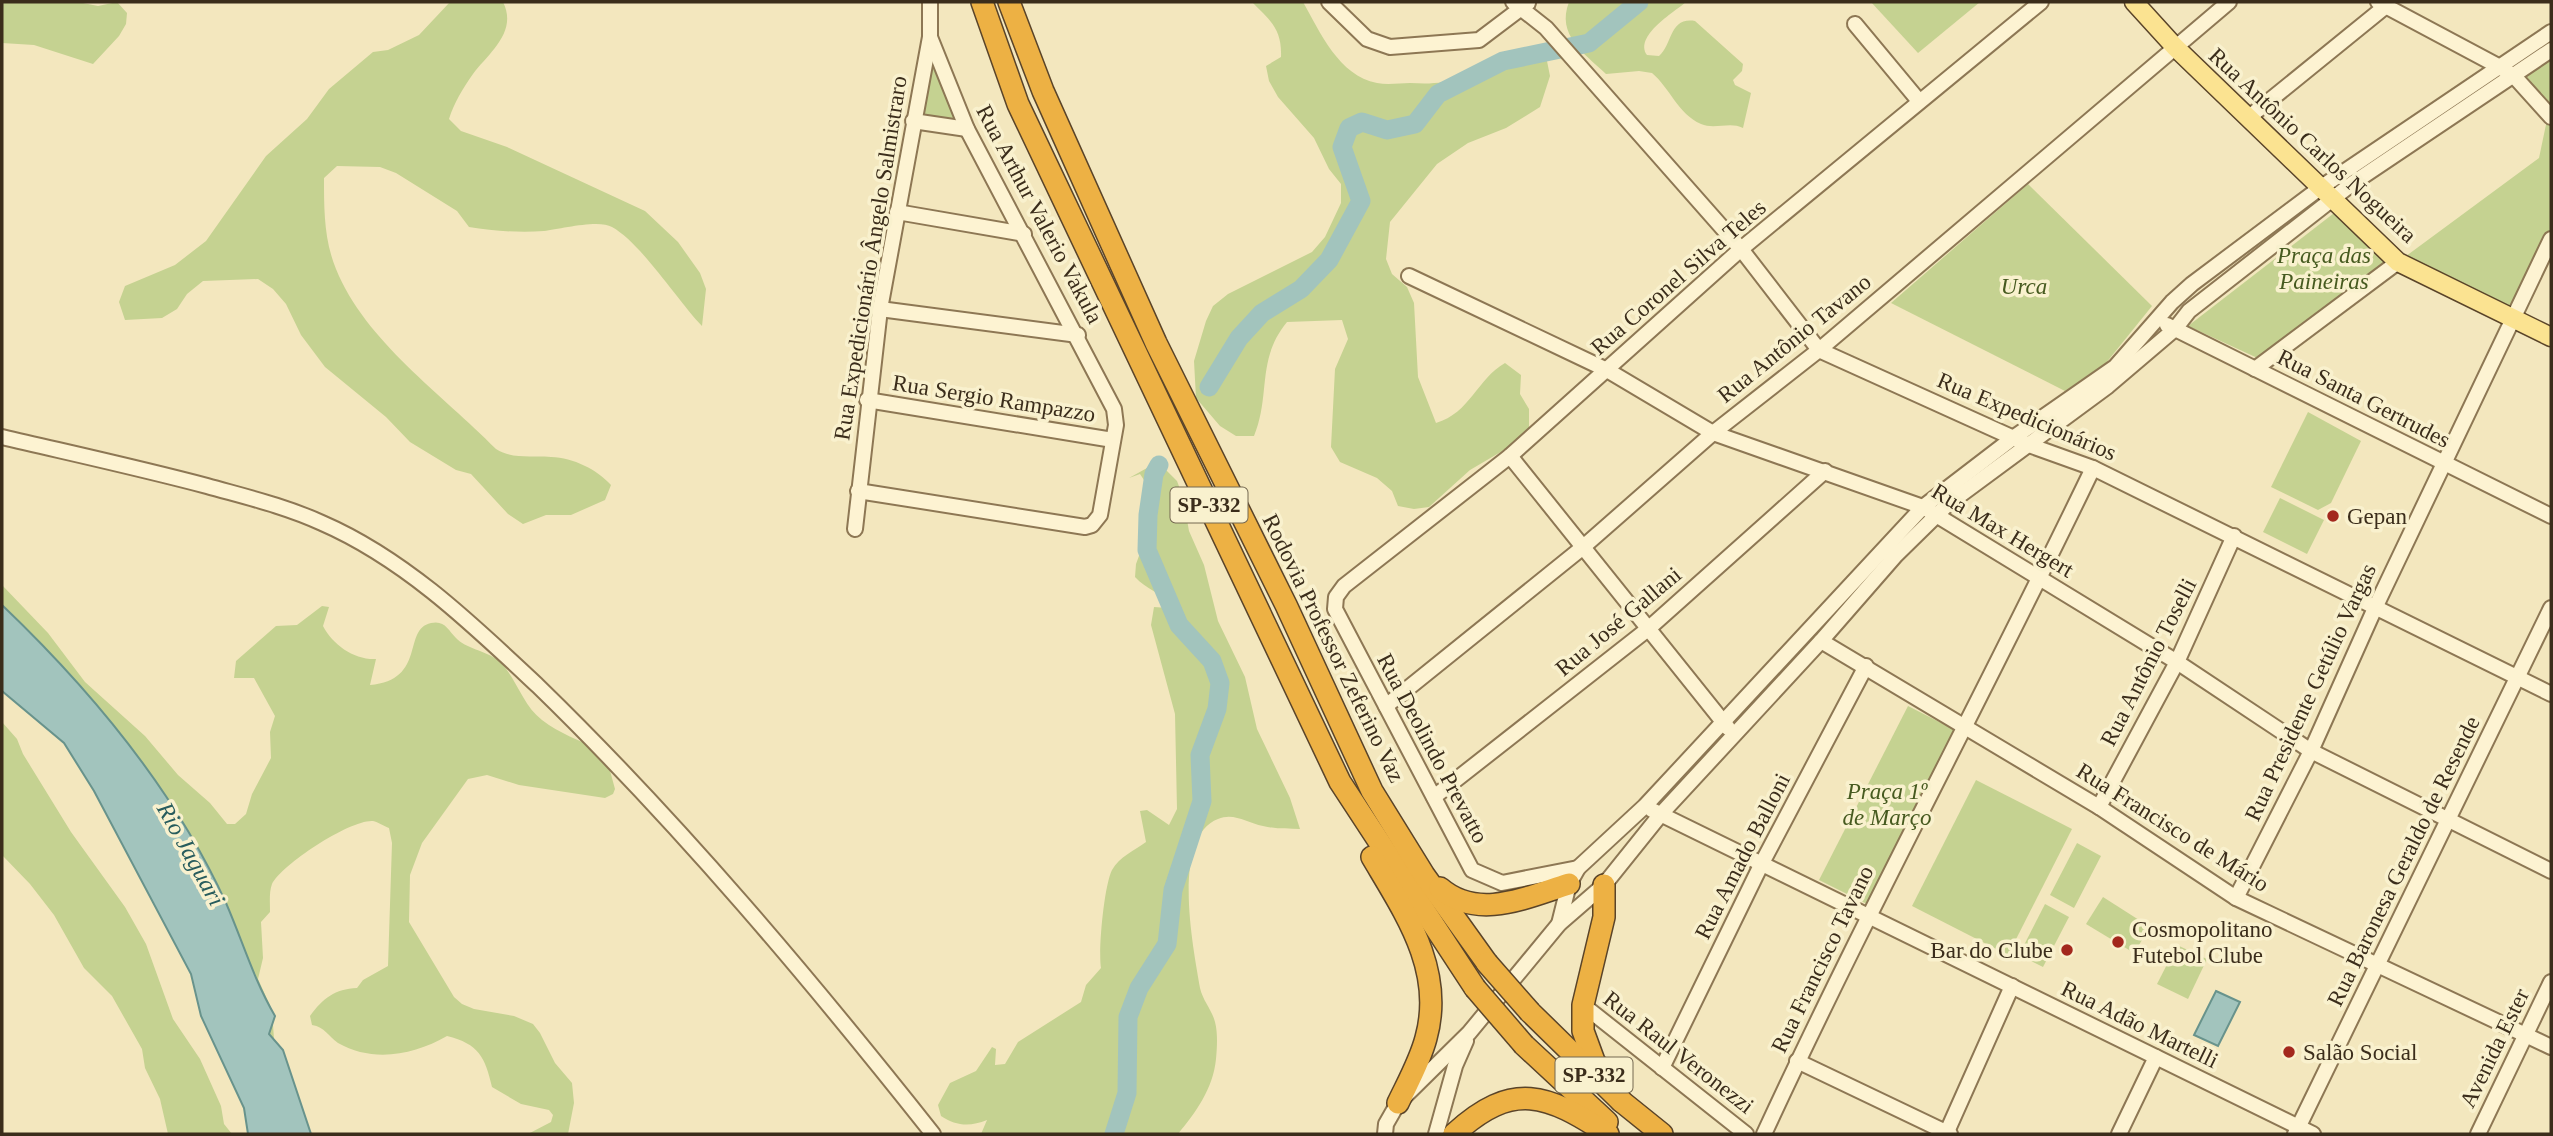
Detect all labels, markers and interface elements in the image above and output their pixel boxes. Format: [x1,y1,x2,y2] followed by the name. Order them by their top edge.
[2204,43,2421,248] street label: Rua Antônio Carlos Nogueira
[829,74,912,442] street label: Rua Expedicionário Ângelo Salmistraro
[971,101,1108,328] street label: Rua Arthur Valerio Vakula
[1586,195,1771,360] street label: Rua Coronel Silva Teles
[2276,243,2371,294] park label: Praça das Paineiras
[1713,269,1876,408] street label: Rua Antônio Tavano
[2001,274,2047,299] park label: Urca
[2273,344,2454,453] street label: Rua Santa Gertrudes
[1933,367,2120,466] street label: Rua Expedicionários
[891,370,1097,427] street label: Rua Sergio Rampazzo
[1928,478,2079,583] street label: Rua Max Hergert
[1170,488,1248,522] road number: SP-332
[2347,504,2408,529] place label: Gepan
[2325,508,2341,524] marker: Gepan
[1258,510,1410,786] street label: Rodovia Professor Zeferino Vaz
[2240,560,2381,825] street label: Rua Presidente Getúlio Vargas
[1551,562,1686,681] street label: Rua José Gallani
[2095,574,2201,750] street label: Rua Antônio Toselli
[1372,649,1493,847] street label: Rua Deolindo Prevatto
[2322,712,2485,1010] street label: Rua Baronesa Geraldo de Resende
[2072,758,2273,897] street label: Rua Francisco de Mário
[1690,769,1795,943] street label: Rua Amado Balloni
[1843,779,1931,830] park label: Praça 1º de Março
[152,797,230,910] water label: Rio Jaguari
[1766,862,1879,1057] street label: Rua Francisco Tavano
[2132,917,2273,968] place label: Cosmopolitano Futebol Clube
[2110,934,2126,950] marker: Cosmopolitano Futebol Clube
[1930,938,2053,963] place label: Bar do Clube
[2059,942,2075,958] marker: Bar do Clube
[2057,976,2222,1073] street label: Rua Adão Martelli
[2455,984,2534,1112] street label: Avenida Ester
[1599,986,1759,1119] street label: Rua Raul Veronezzi
[2303,1040,2417,1065] place label: Salão Social
[2281,1044,2297,1060] marker: Salão Social
[1556,1058,1632,1092] road number: SP-332

